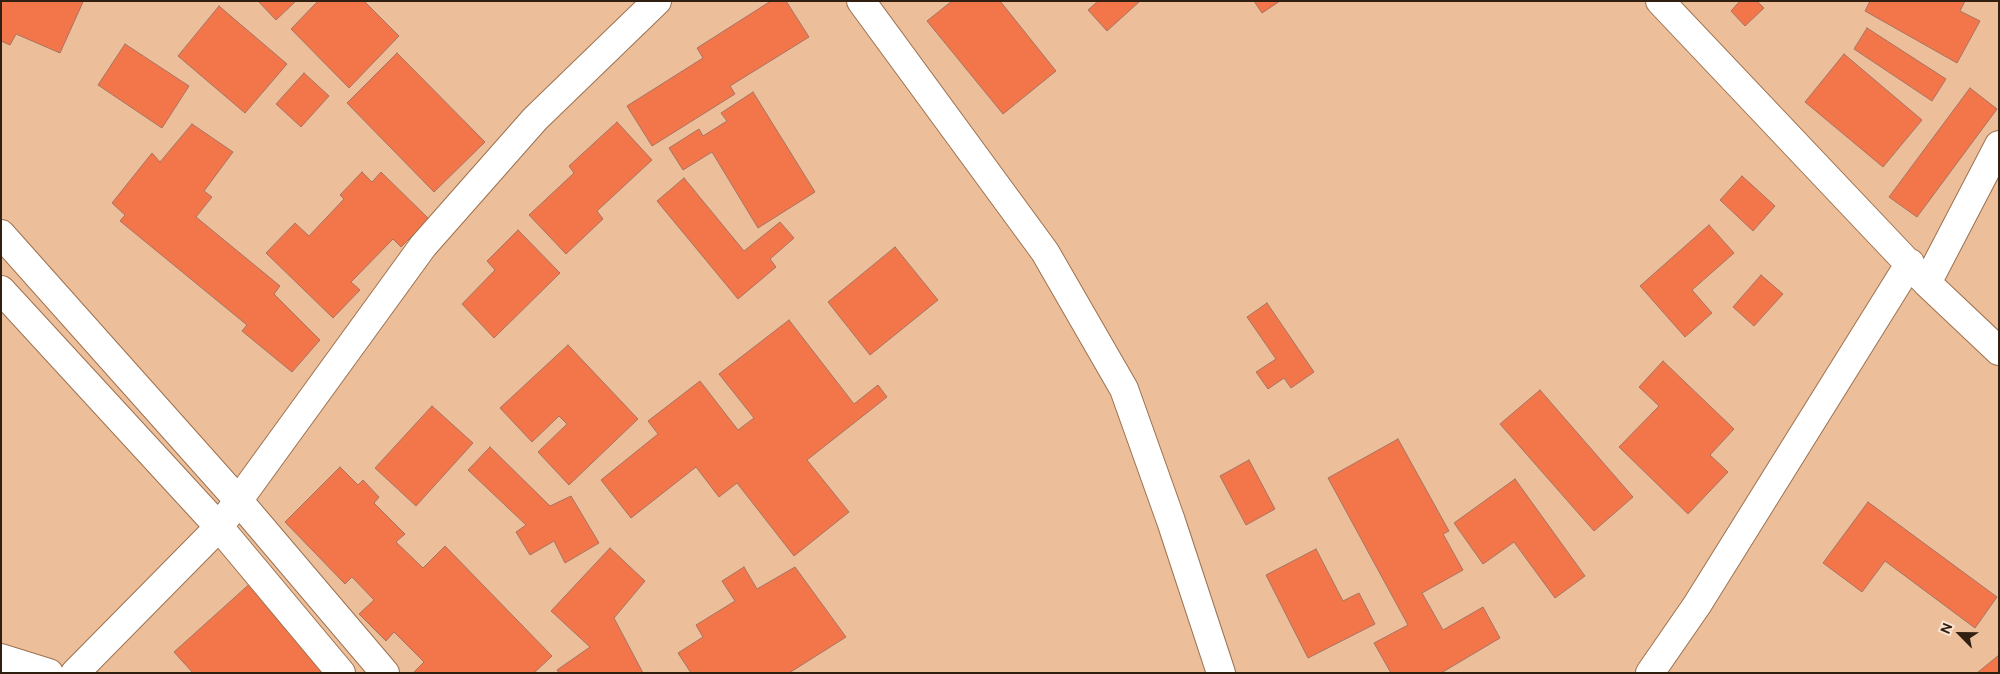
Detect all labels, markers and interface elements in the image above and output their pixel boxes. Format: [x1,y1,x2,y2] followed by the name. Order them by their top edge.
[1935,609,1985,659] north arrow
[1937,620,1956,636] text: N

